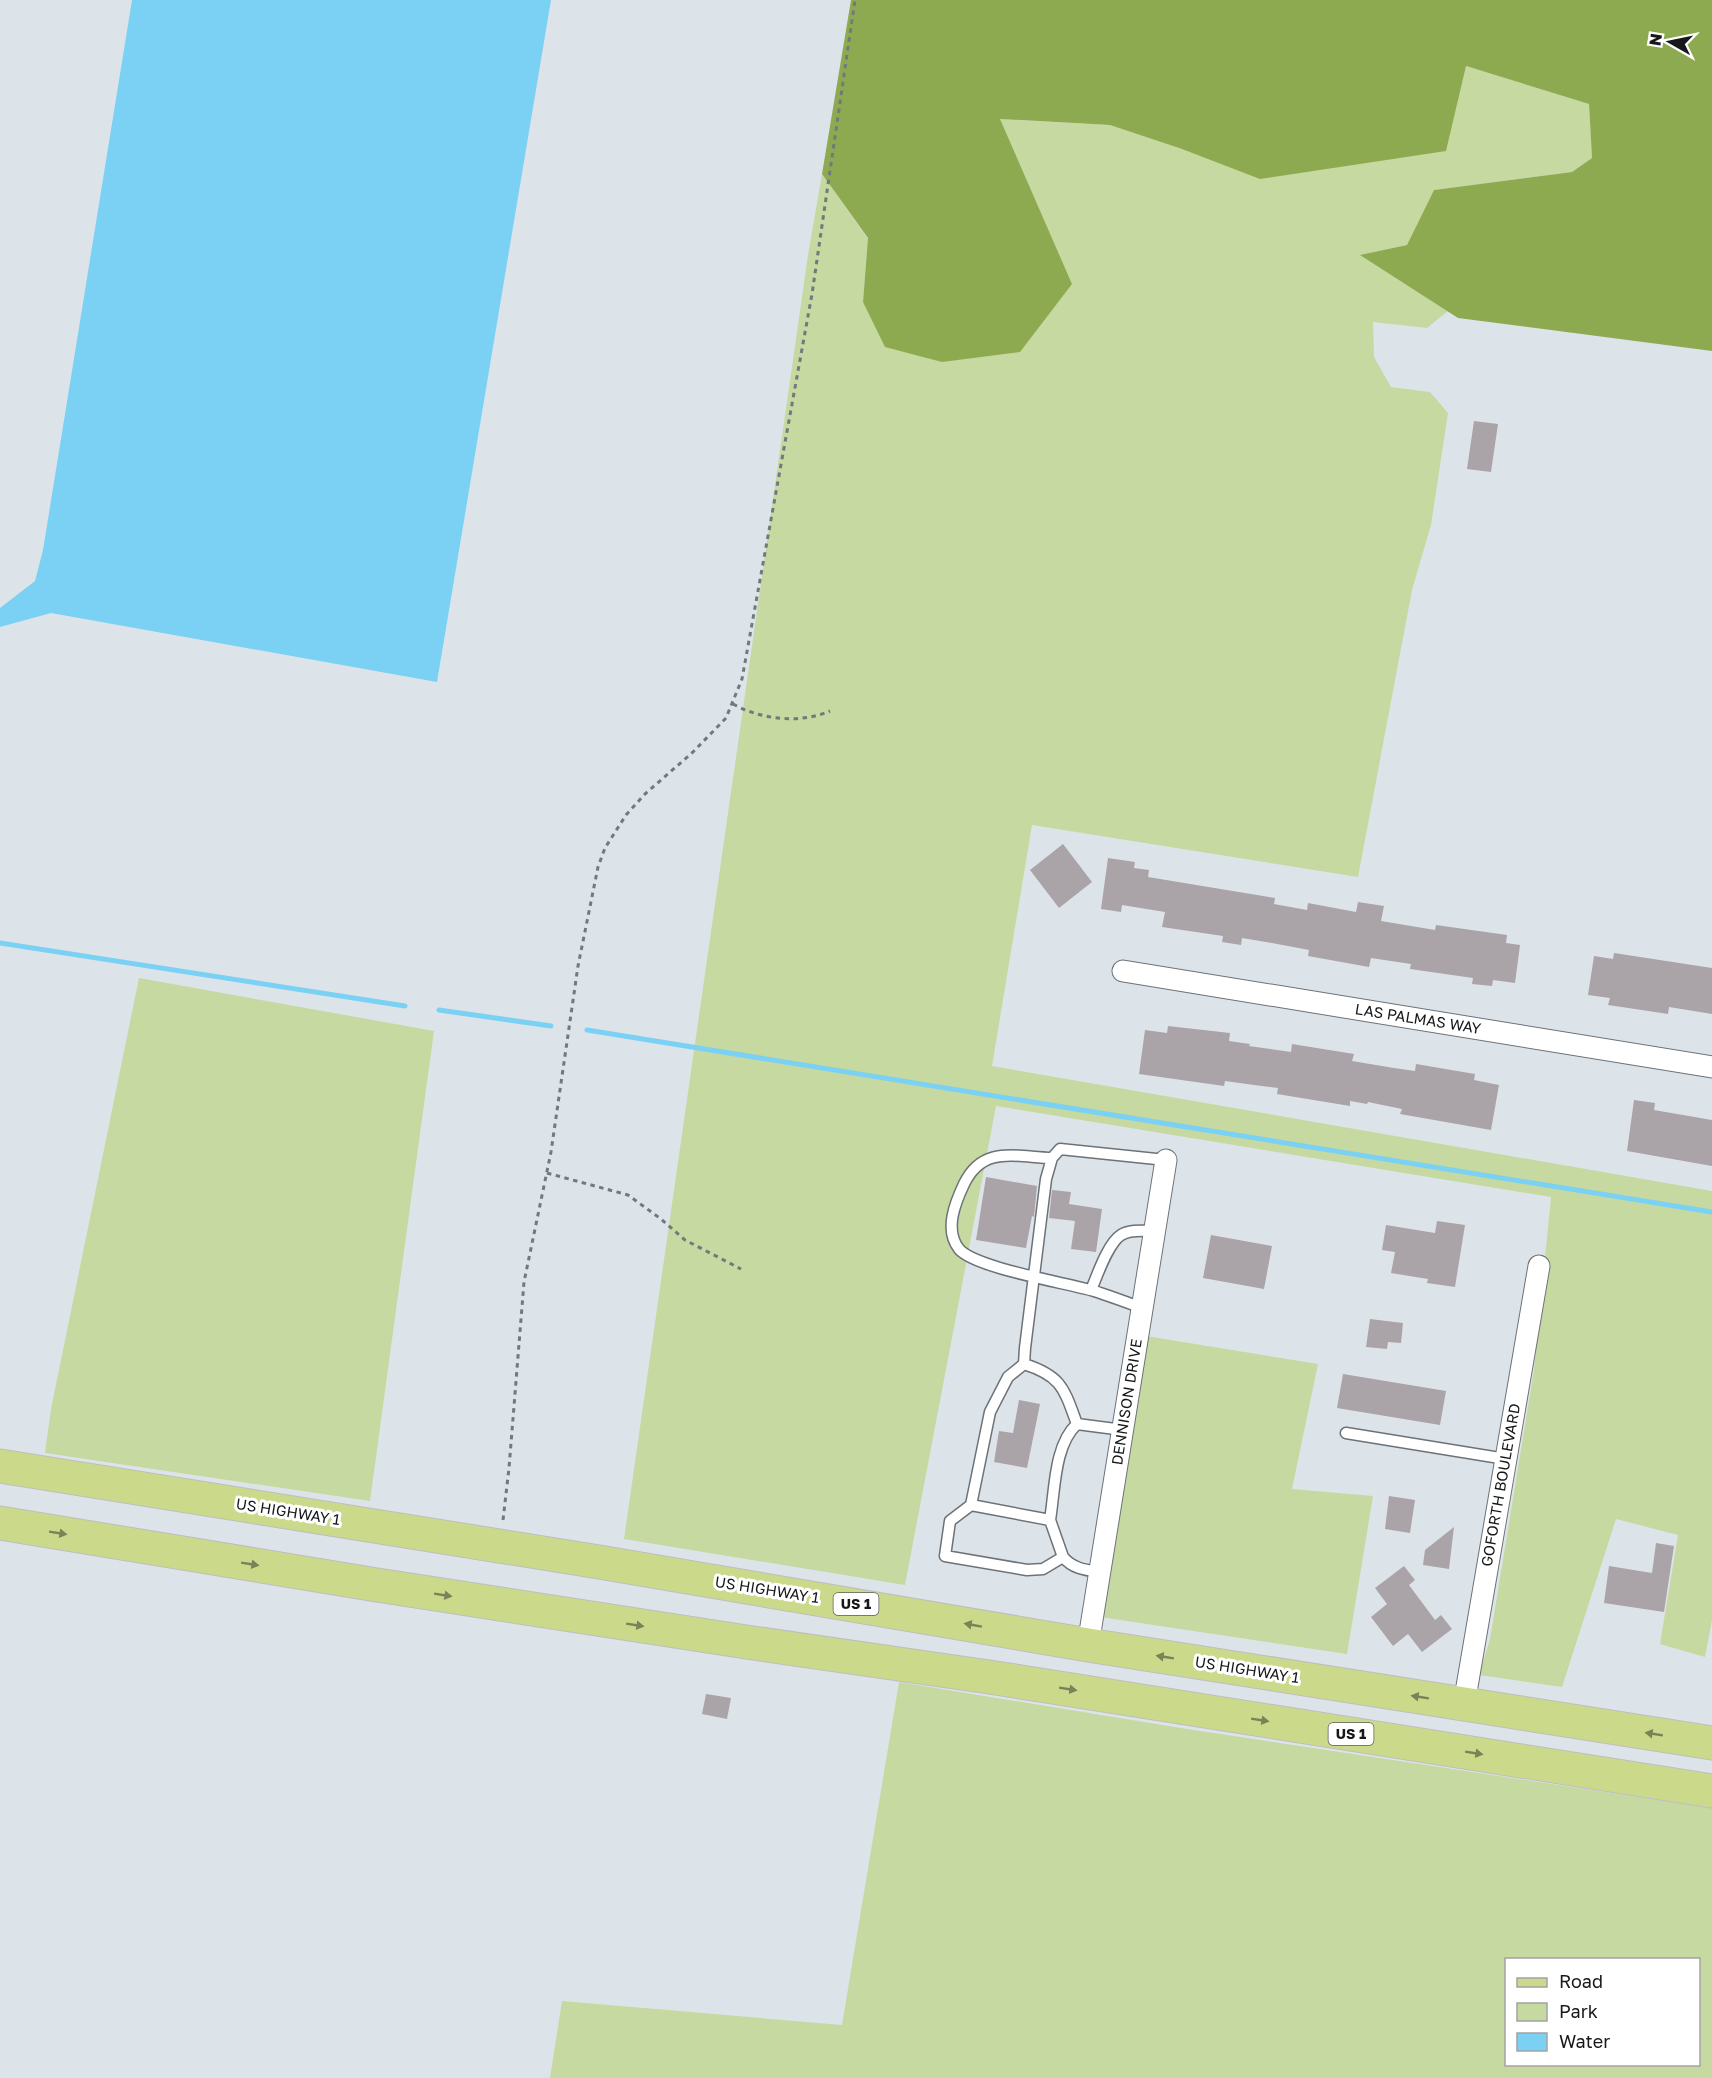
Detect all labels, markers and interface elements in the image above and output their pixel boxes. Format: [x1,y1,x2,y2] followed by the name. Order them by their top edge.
[1640,12,1700,72] north arrow
[1644,32,1666,47] text: N
[1354,999,1483,1037] street label: LAS PALMAS WAY
[1107,1337,1145,1466] street label: DENNISON DRIVE
[1477,1402,1523,1568] street label: GOFORTH BOULEVARD
[235,1494,341,1528] street label: US HIGHWAY 1
[48,1528,67,1537] one-way arrow
[241,1560,260,1569] one-way arrow
[714,1572,820,1606] street label: US HIGHWAY 1
[433,1590,452,1599] one-way arrow
[834,1593,878,1615] road number: US 1
[626,1620,645,1629] one-way arrow
[963,1620,982,1629] one-way arrow
[1194,1652,1300,1686] street label: US HIGHWAY 1
[1156,1653,1175,1662] one-way arrow
[1058,1685,1077,1694] one-way arrow
[1410,1692,1429,1701] one-way arrow
[1251,1715,1270,1724] one-way arrow
[1328,1723,1374,1745] road number: US 1
[1645,1729,1664,1738] one-way arrow
[1464,1749,1483,1758] one-way arrow
[1505,1958,1700,2066] legend
[1559,1970,1603,1992] text: Road
[1559,2000,1598,2022] text: Park
[1559,2030,1610,2052] text: Water

